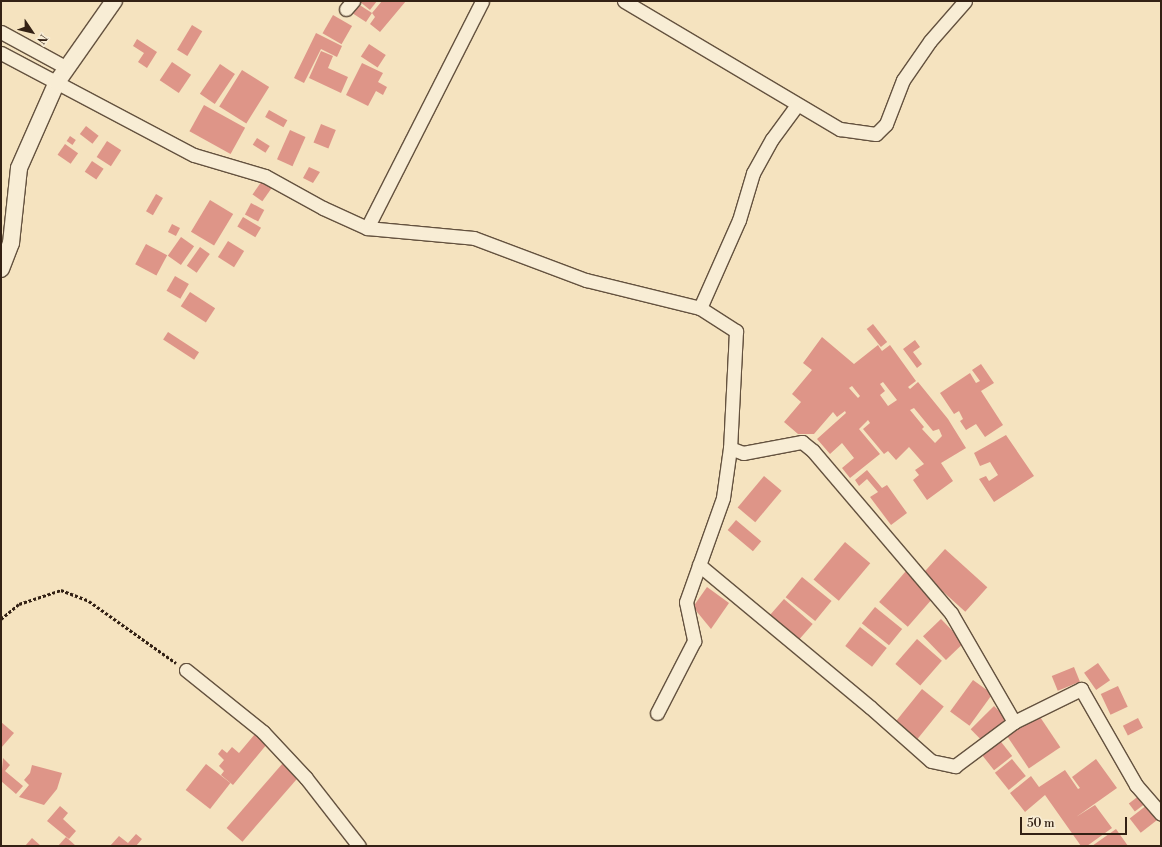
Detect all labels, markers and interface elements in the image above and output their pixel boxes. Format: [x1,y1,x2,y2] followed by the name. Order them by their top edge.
[12,12,52,52] north arrow
[34,31,50,46] text: N
[1022,809,1129,835] scale bar
[1027,816,1055,831] text: 50 m

